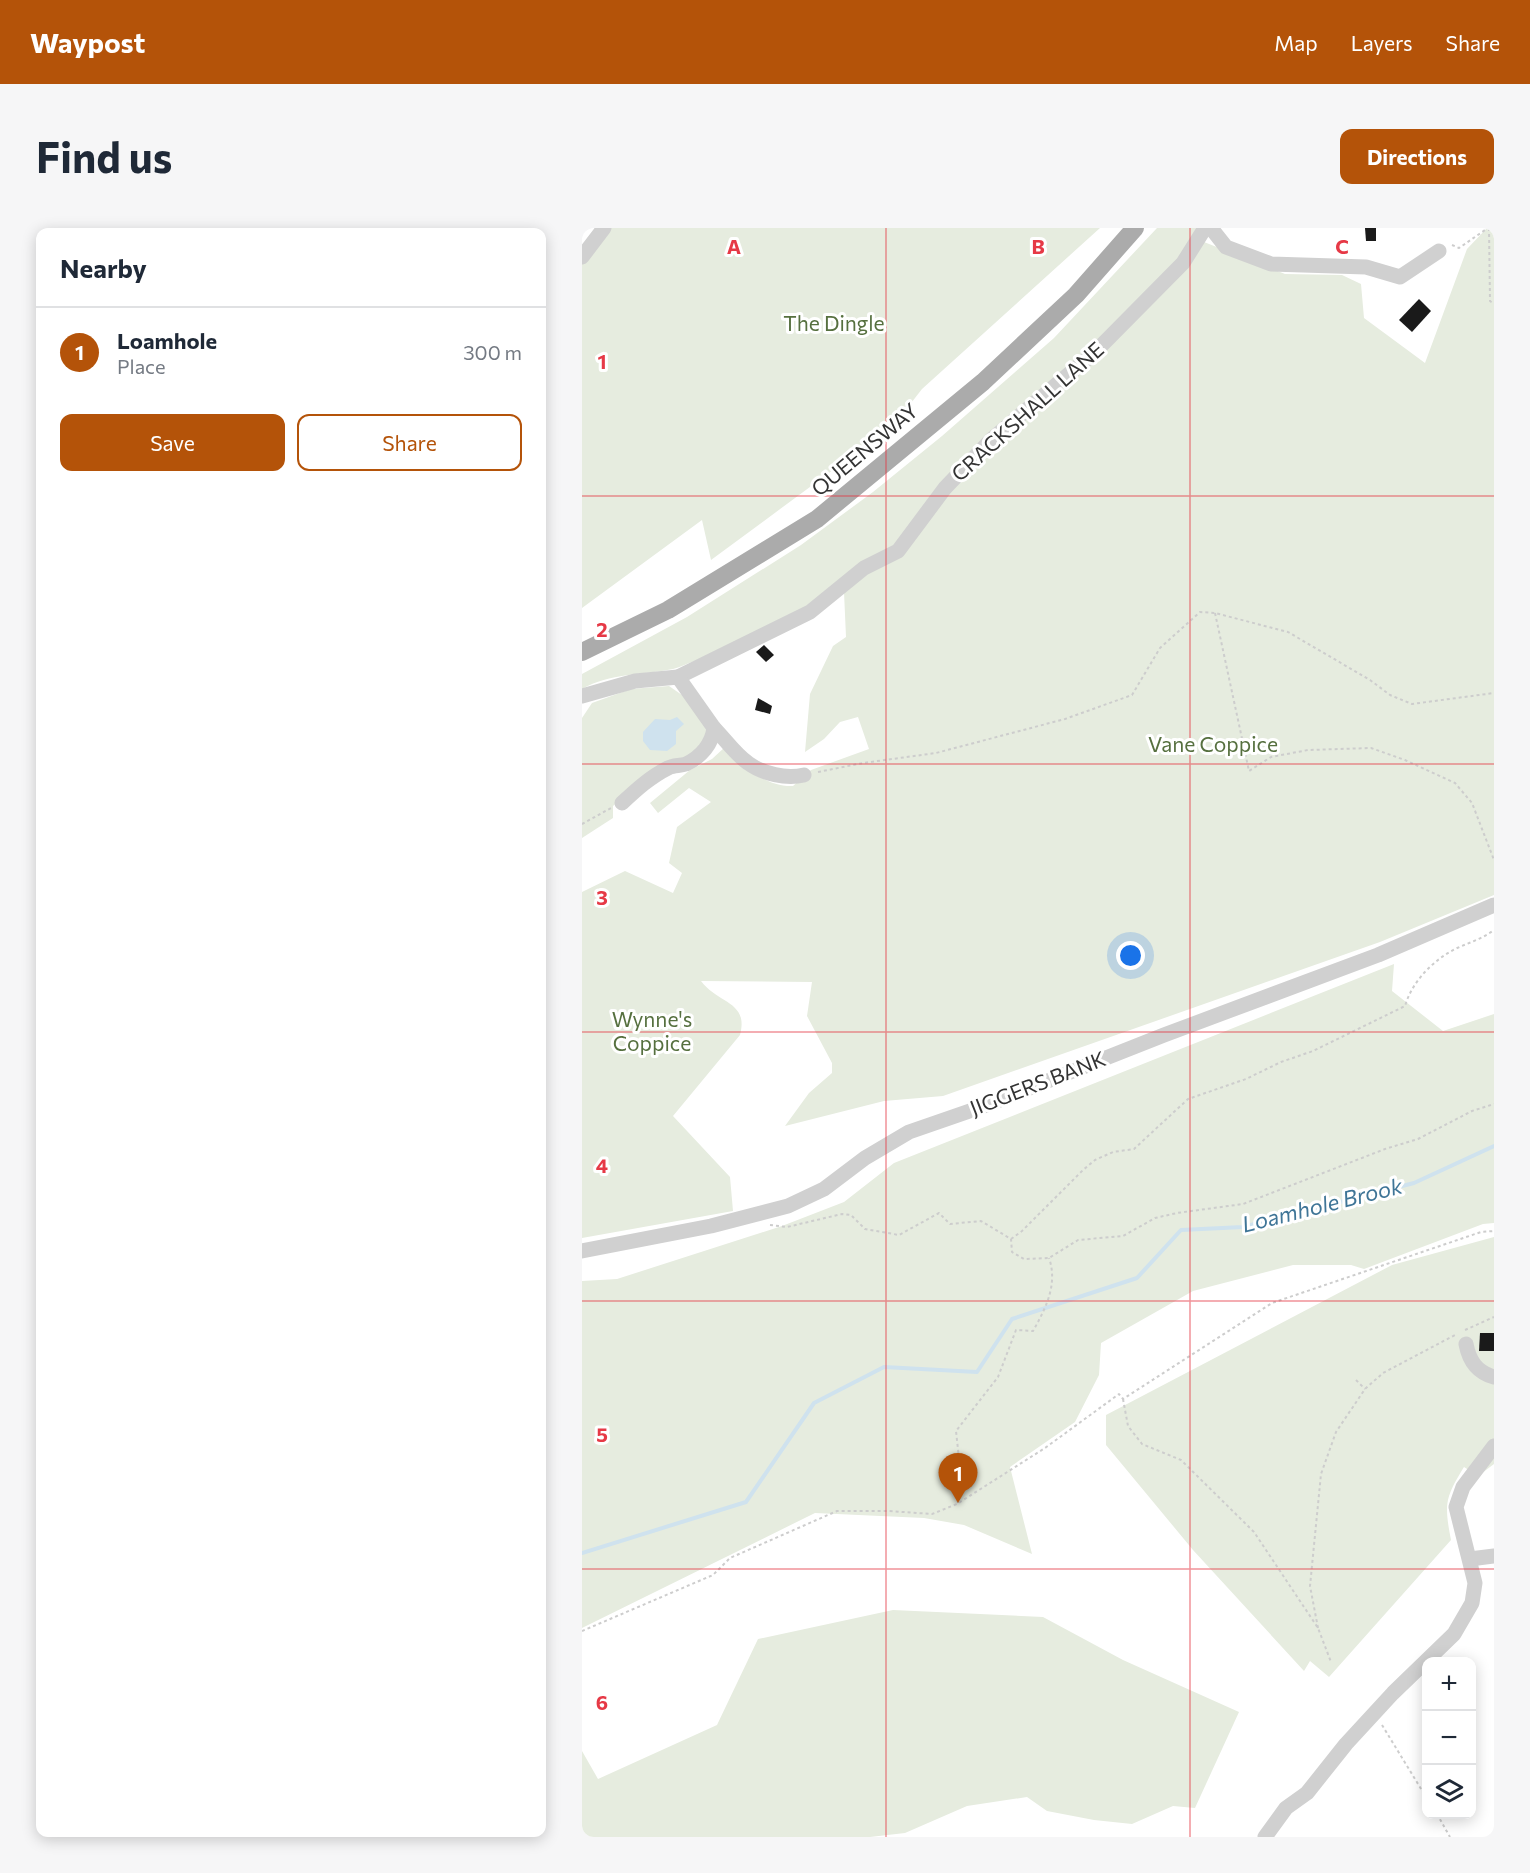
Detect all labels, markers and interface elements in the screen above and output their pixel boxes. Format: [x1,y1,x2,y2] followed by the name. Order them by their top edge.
[30,25,145,59] text: Waypost
[1274,30,1318,55] text: Map
[1351,30,1413,55] text: Layers
[1446,30,1500,55] text: Share
[1340,129,1494,184] button: Directions
[36,130,172,182] text: Find us
[727,234,741,258] text: A
[1031,234,1045,258] text: B
[1335,234,1349,258] text: C
[60,252,147,283] text: Nearby
[783,310,885,335] park label: The Dingle
[117,327,217,354] text: Loamhole
[946,336,1108,486] street label: CRACKSHALL LANE
[75,340,84,364] text: 1
[463,340,522,364] text: 300 m
[597,349,607,373] text: 1
[117,354,166,378] text: Place
[806,397,923,501] street label: QUEENSWAY
[60,414,285,471] button: Save
[297,414,522,471] button: Share
[596,617,608,641] text: 2
[1148,731,1278,756] park label: Vane Coppice
[596,885,608,909] text: 3
[1116,941,1145,970] your location
[612,1006,692,1055] park label: Wynne's Coppice
[966,1045,1109,1120] street label: JIGGERS BANK
[596,1153,608,1177] text: 4
[1239,1171,1406,1238] water label: Loamhole Brook
[596,1422,608,1446] text: 5
[938,1454,977,1503] pin: 1
[1422,1657,1476,1819] map controls
[1422,1657,1476,1711] button: +
[596,1690,608,1714] text: 6
[1422,1711,1476,1765] button: −
[1422,1765,1476,1819] button: layers

